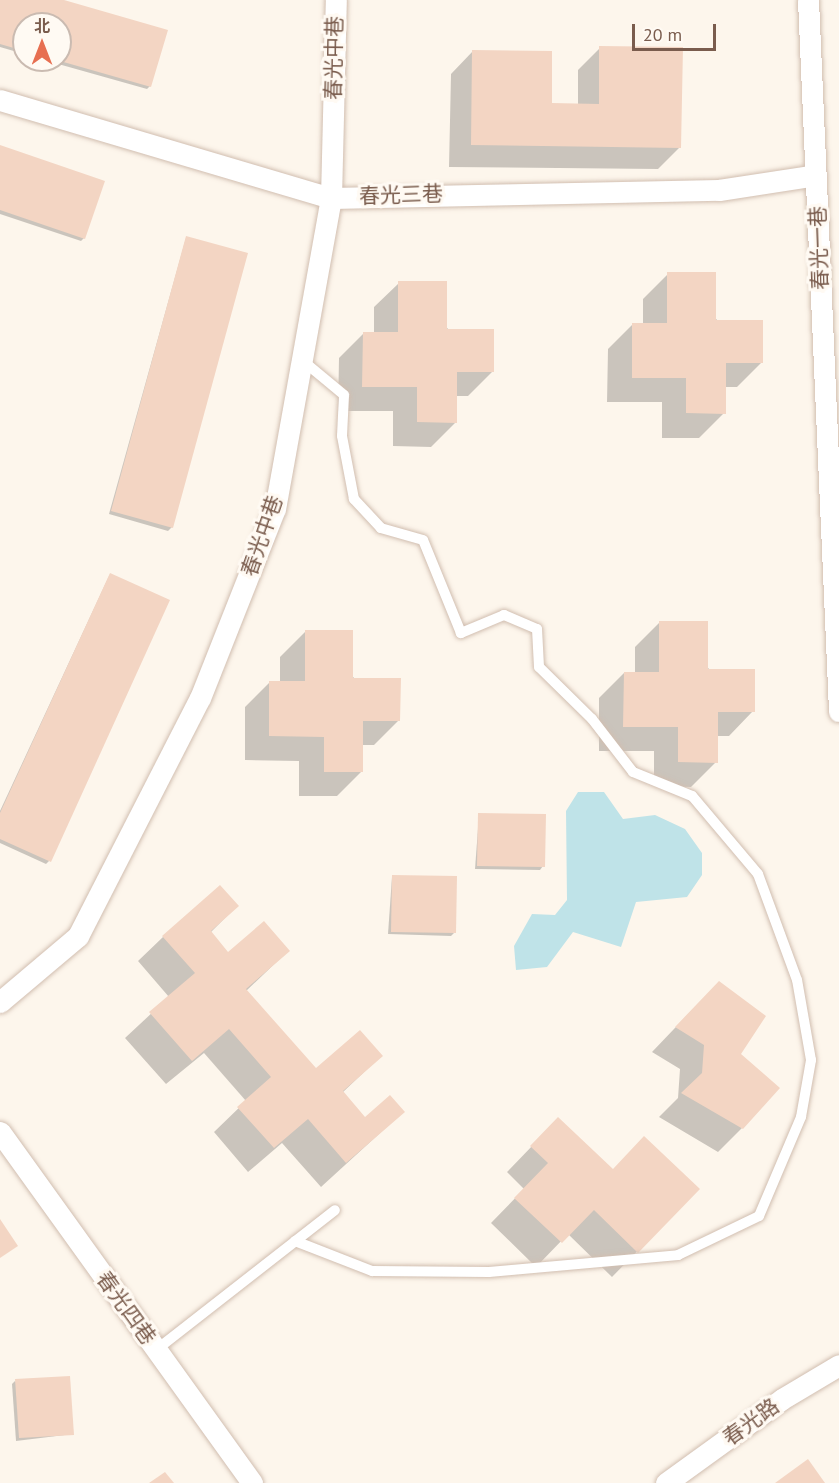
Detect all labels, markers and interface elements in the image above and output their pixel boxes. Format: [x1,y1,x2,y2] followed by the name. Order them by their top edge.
[12,12,72,72] north arrow
[635,12,719,50] scale bar
[34,16,50,36] text: 北
[321,16,347,100] street label: 春光中巷
[643,23,682,46] text: 20 m
[359,181,443,209] street label: 春光三巷
[805,206,833,290] street label: 春光一巷
[236,492,288,580] street label: 春光中巷
[91,1267,161,1349] street label: 春光四巷
[718,1393,784,1451] street label: 春光路

